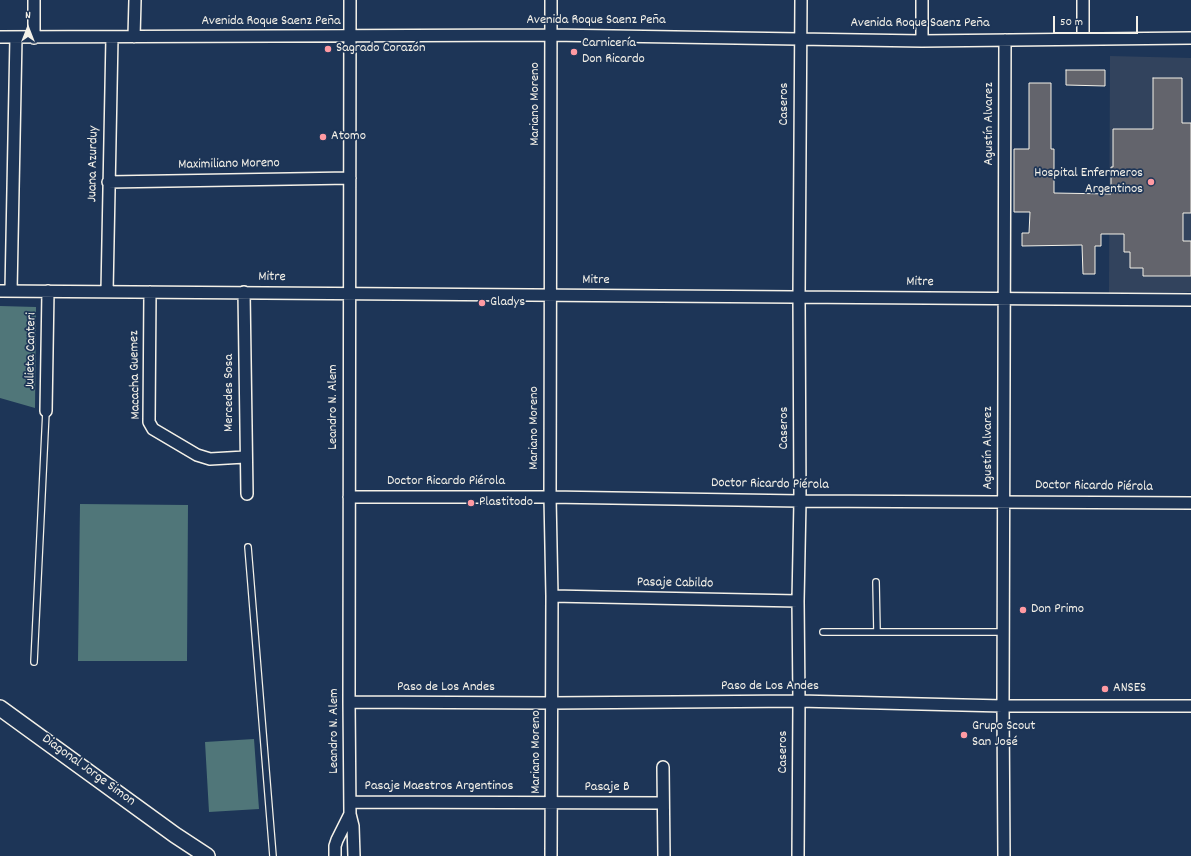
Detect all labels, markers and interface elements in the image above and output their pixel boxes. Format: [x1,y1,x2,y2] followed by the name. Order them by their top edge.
[8,8,48,48] north arrow
[25,8,31,24] text: N
[1055,8,1140,34] scale bar
[526,13,666,29] street label: Avenida Roque Saenz Peña
[201,14,341,30] street label: Avenida Roque Saenz Peña
[1060,14,1083,31] text: 50 m
[850,16,990,32] street label: Avenida Roque Saenz Peña
[582,36,645,68] place label: Carnicería Don Ricardo
[336,41,426,57] place label: Sagrado Corazón
[323,44,333,54] marker: Sagrado Corazón
[569,47,579,57] marker: Carnicería Don Ricardo
[528,62,544,146] street label: Mariano Moreno
[982,82,998,166] street label: Agustín Alvarez
[777,83,793,125] street label: Caseros
[85,126,103,202] street label: Juana Azurduy
[331,129,366,145] place label: Atomo
[318,132,328,142] marker: Atomo
[178,156,280,174] street label: Maximiliano Moreno
[1034,166,1143,198] place label: Hospital Enfermeros Argentinos
[1146,177,1156,187] marker: Hospital Enfermeros Argentinos
[258,269,286,287] street label: Mitre
[582,273,610,289] street label: Mitre
[906,274,934,292] street label: Mitre
[490,295,525,311] place label: Gladys
[477,298,487,308] marker: Gladys
[23,312,41,390] street label: Julieta Canteri
[127,330,145,420] street label: Macacha Guemez
[222,354,238,432] street label: Mercedes Sosa
[326,364,342,450] street label: Leandro N. Alem
[527,386,543,470] street label: Mariano Moreno
[981,406,997,490] street label: Agustín Alvarez
[777,407,793,449] street label: Caseros
[387,474,505,490] street label: Doctor Ricardo Piérola
[711,476,829,494] street label: Doctor Ricardo Piérola
[1035,478,1153,496] street label: Doctor Ricardo Piérola
[479,495,533,511] place label: Plastitodo
[466,498,476,508] marker: Plastitodo
[637,575,713,593] street label: Pasaje Cabildo
[1031,602,1084,618] place label: Don Primo
[1018,605,1028,615] marker: Don Primo
[721,679,819,695] street label: Paso de Los Andes
[397,680,495,696] street label: Paso de Los Andes
[1113,681,1146,697] place label: ANSES
[1100,684,1110,694] marker: ANSES
[327,688,343,774] street label: Leandro N. Alem
[529,710,545,794] street label: Mariano Moreno
[972,719,1035,752] place label: Grupo Scout San José
[959,730,969,740] marker: Grupo Scout San José
[38,731,138,811] street label: Diagonal Jorge Simon
[776,731,792,773] street label: Caseros
[365,779,513,795] street label: Pasaje Maestros Argentinos
[584,780,630,796] street label: Pasaje B

